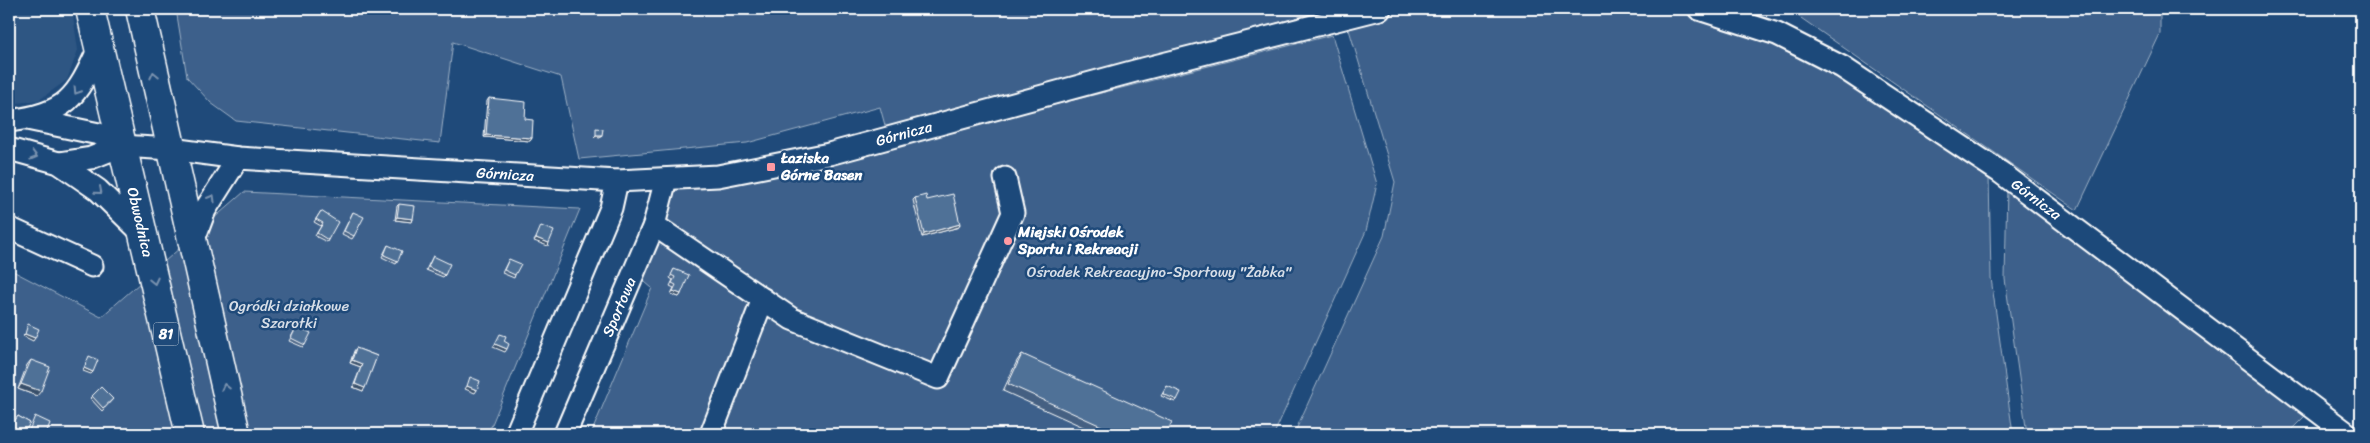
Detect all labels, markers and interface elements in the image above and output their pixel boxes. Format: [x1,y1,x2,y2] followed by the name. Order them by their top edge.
[149,70,160,79] one-way arrow
[73,86,83,95] one-way arrow
[873,113,936,154] street label: Górnicza
[780,145,863,188] place label: Łaziska Górne Basen
[30,150,38,161] one-way arrow
[476,159,535,189] street label: Górnicza
[765,161,777,173] marker: Łaziska Górne Basen
[2006,172,2068,227] street label: Górnicza
[119,185,161,260] street label: Obwodnica
[93,186,102,194] one-way arrow
[205,195,215,204] one-way arrow
[1017,219,1139,262] place label: Miejski Ośrodek Sportu i Rekreacji
[1002,235,1014,247] marker: Miejski Ośrodek Sportu i Rekreacji
[1027,259,1292,285] park label: Ośrodek Rekreacyjno-Sportowy "Żabka"
[595,273,643,341] street label: Sportowa
[148,276,159,285] one-way arrow
[229,293,349,336] park label: Ogródki działkowe Szarotki
[154,322,178,346] road number: 81
[221,382,231,391] one-way arrow

